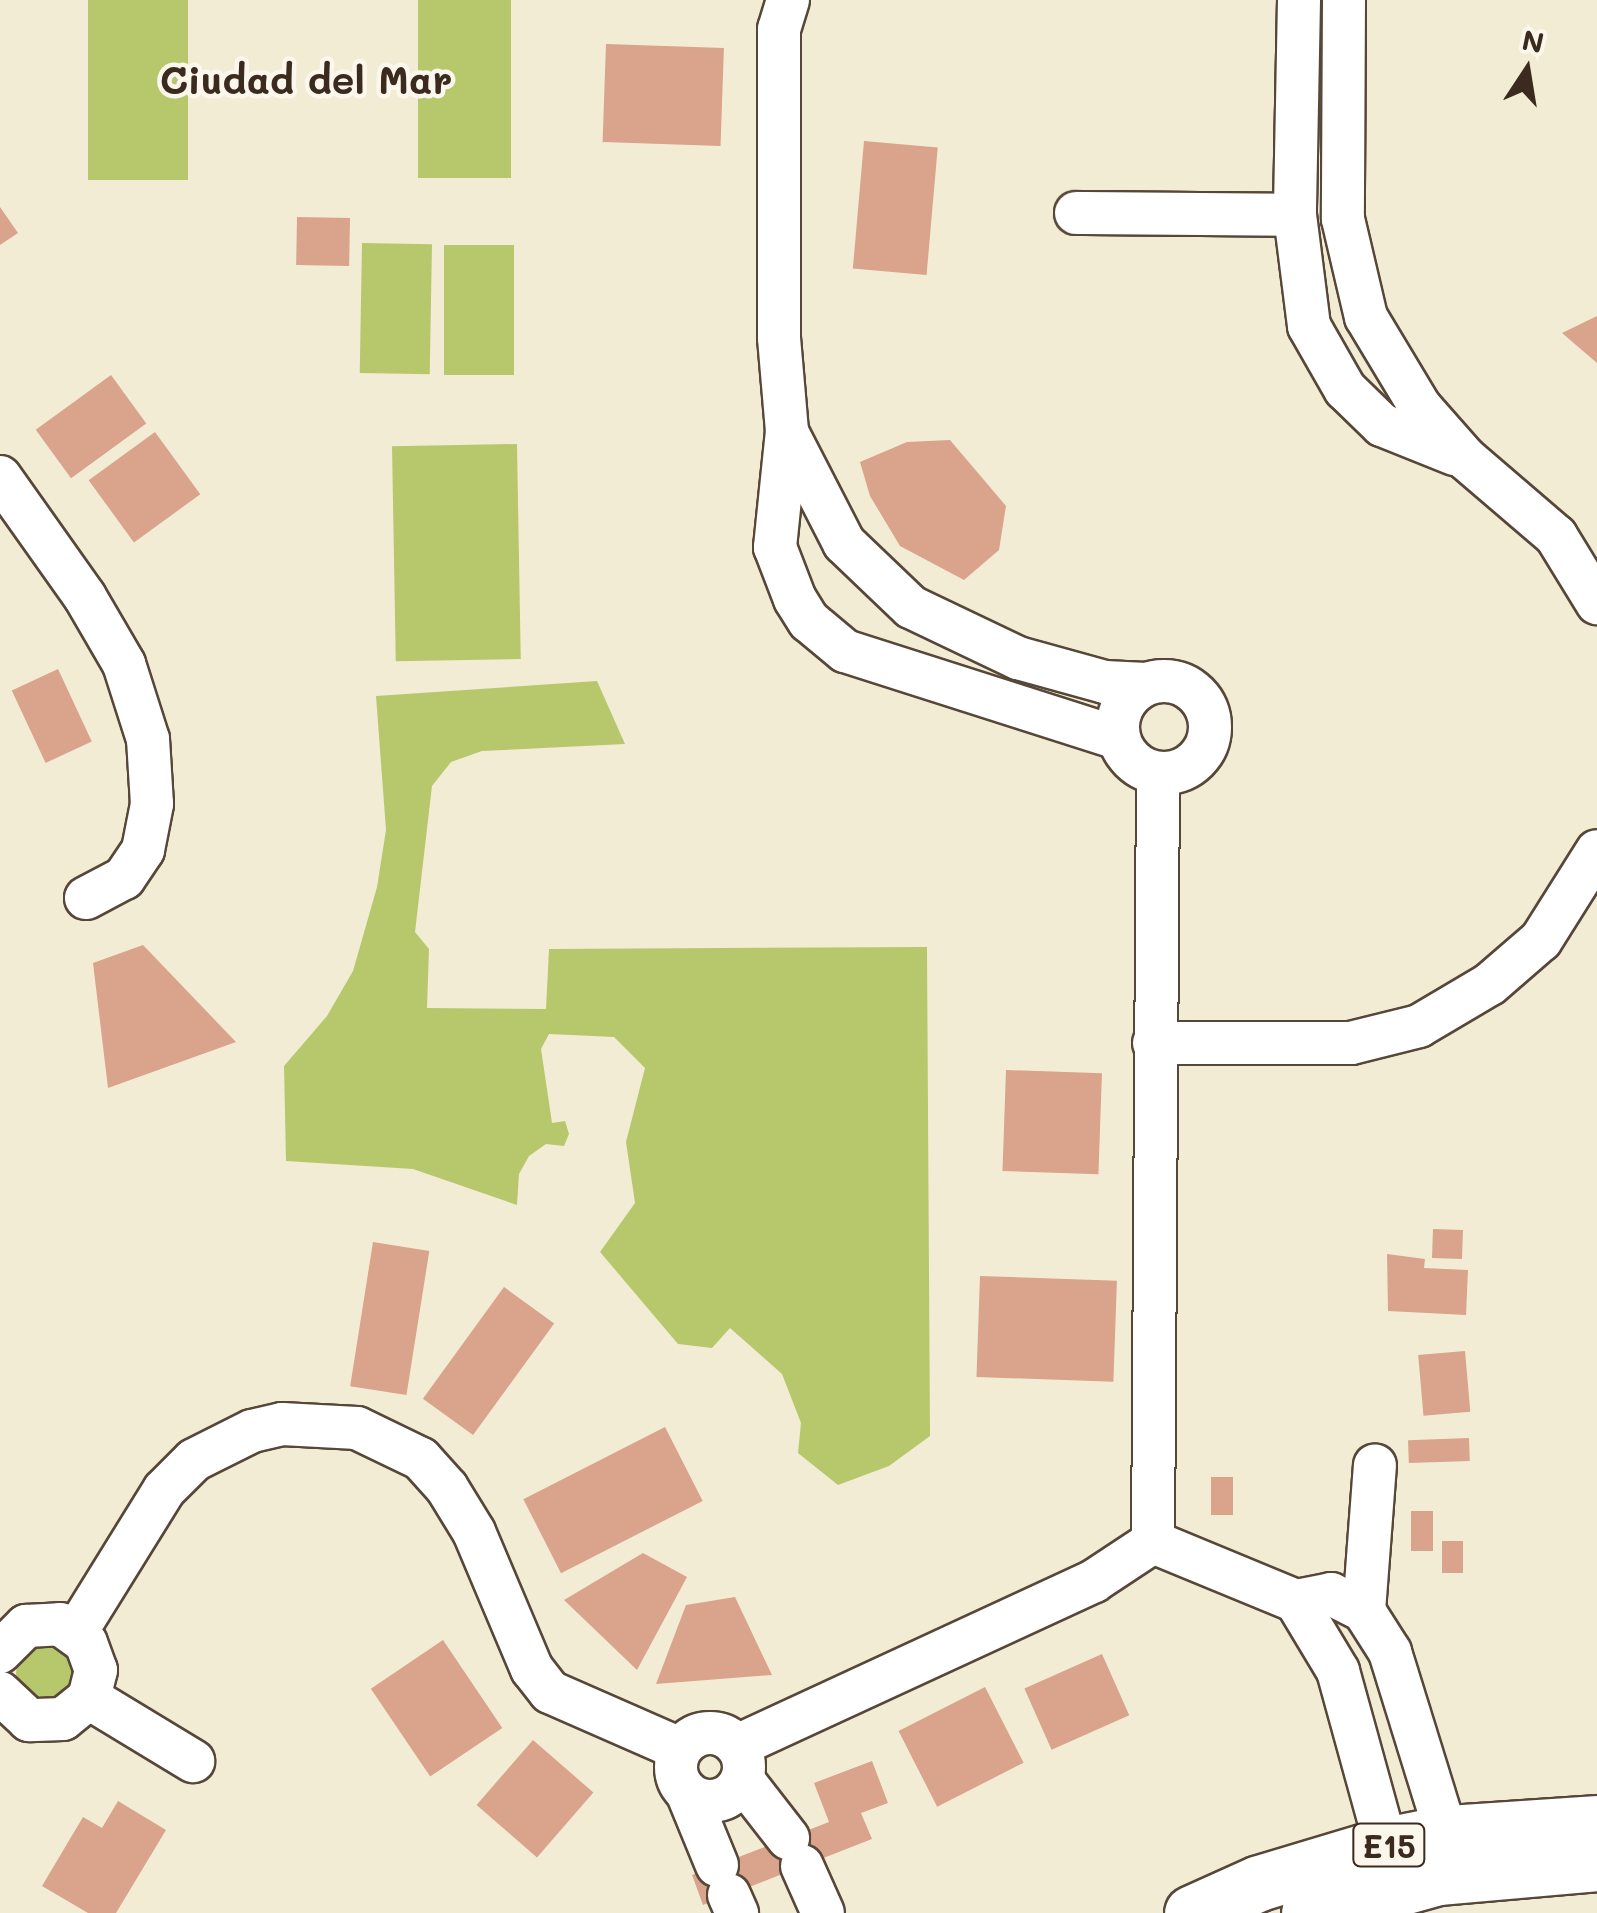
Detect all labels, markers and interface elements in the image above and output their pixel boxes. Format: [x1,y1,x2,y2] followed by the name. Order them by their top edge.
[1477,20,1577,120] north arrow
[1519,21,1547,60] text: N
[160,57,452,103] district label: Ciudad del Mar
[1352,1818,1426,1872] road number: E15

